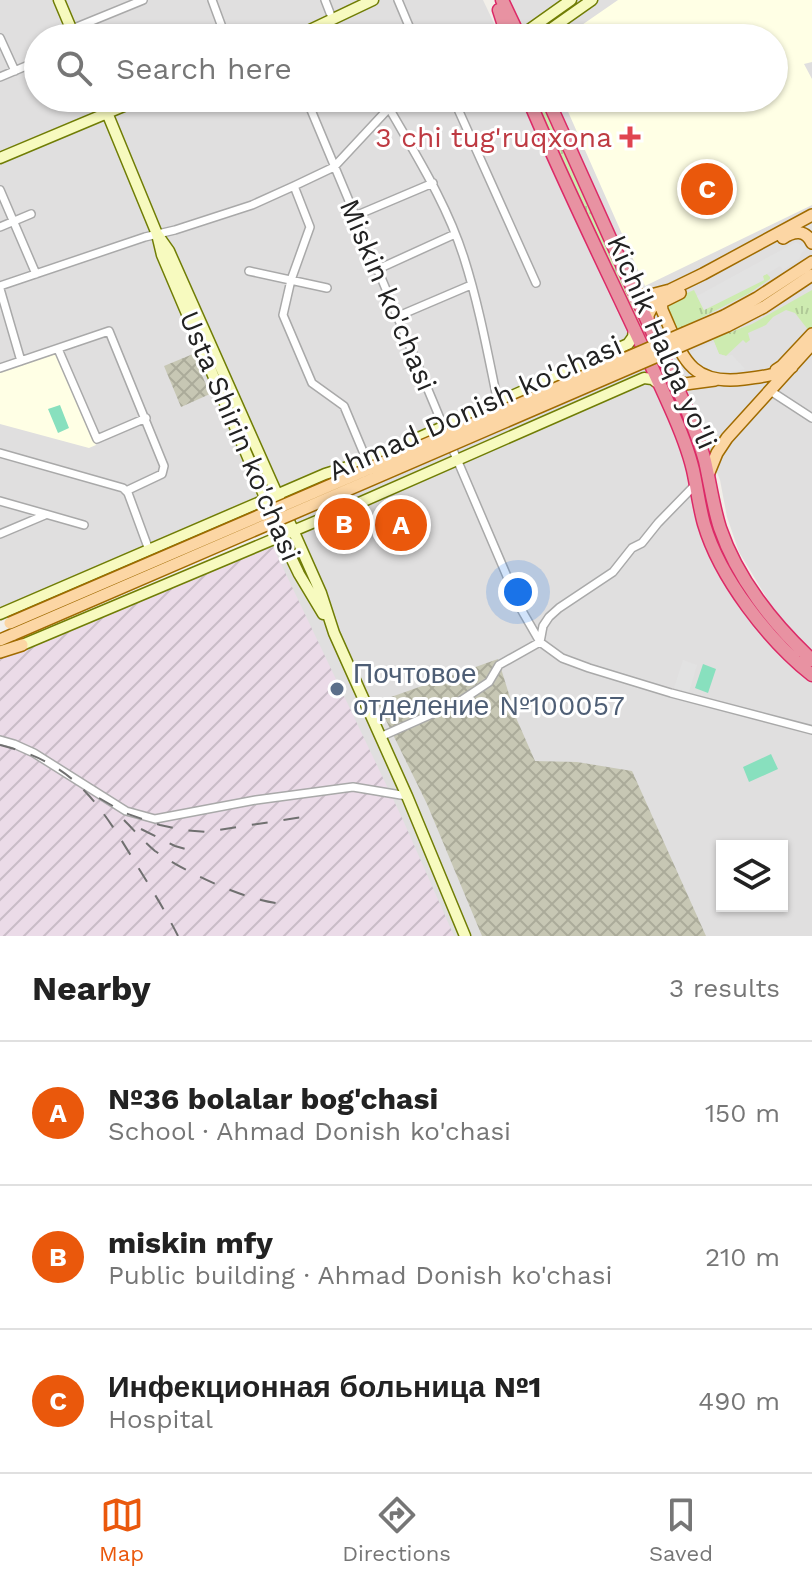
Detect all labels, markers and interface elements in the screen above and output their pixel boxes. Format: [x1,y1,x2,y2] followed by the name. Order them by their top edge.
[24,24,788,112] search box
[52,46,96,90] icon: search
[116,51,292,86] text: Search here
[375,121,612,154] place label: 3 chi tug'ruqxona
[619,126,641,148] marker: 3 chi tug'ruqxona
[681,159,733,219] pin: C
[333,194,443,396] street label: Miskin ko'chasi
[600,230,724,454] street label: Kichik Halqa yo'li
[172,306,308,566] street label: Usta Shirin ko'chasi
[323,328,627,488] street label: Ahmad Donish ko'chasi
[318,494,370,554] pin: B
[375,495,427,555] pin: A
[498,572,538,612] your location
[353,657,625,722] place label: Почтовое отделение №100057
[328,680,346,698] marker: Почтовое отделение №100057
[716,840,788,912] map controls
[716,840,788,912] button: layers
[32,968,151,1008] text: Nearby
[669,973,780,1003] text: 3 results
[108,1081,438,1116] text: №36 bolalar bog'chasi
[49,1098,67,1128] text: A
[705,1098,780,1128] text: 150 m
[108,1116,511,1146] text: School · Ahmad Donish ko'chasi
[108,1225,273,1260] text: miskin mfy
[49,1242,67,1272] text: B
[705,1242,780,1272] text: 210 m
[108,1260,612,1290] text: Public building · Ahmad Donish ko'chasi
[108,1369,542,1404] text: Инфекционная больница №1
[49,1386,67,1416] text: C
[698,1386,780,1416] text: 490 m
[108,1404,213,1434] text: Hospital
[99,1493,144,1566] tab: Map
[342,1493,451,1566] tab: Directions
[649,1493,713,1566] tab: Saved

